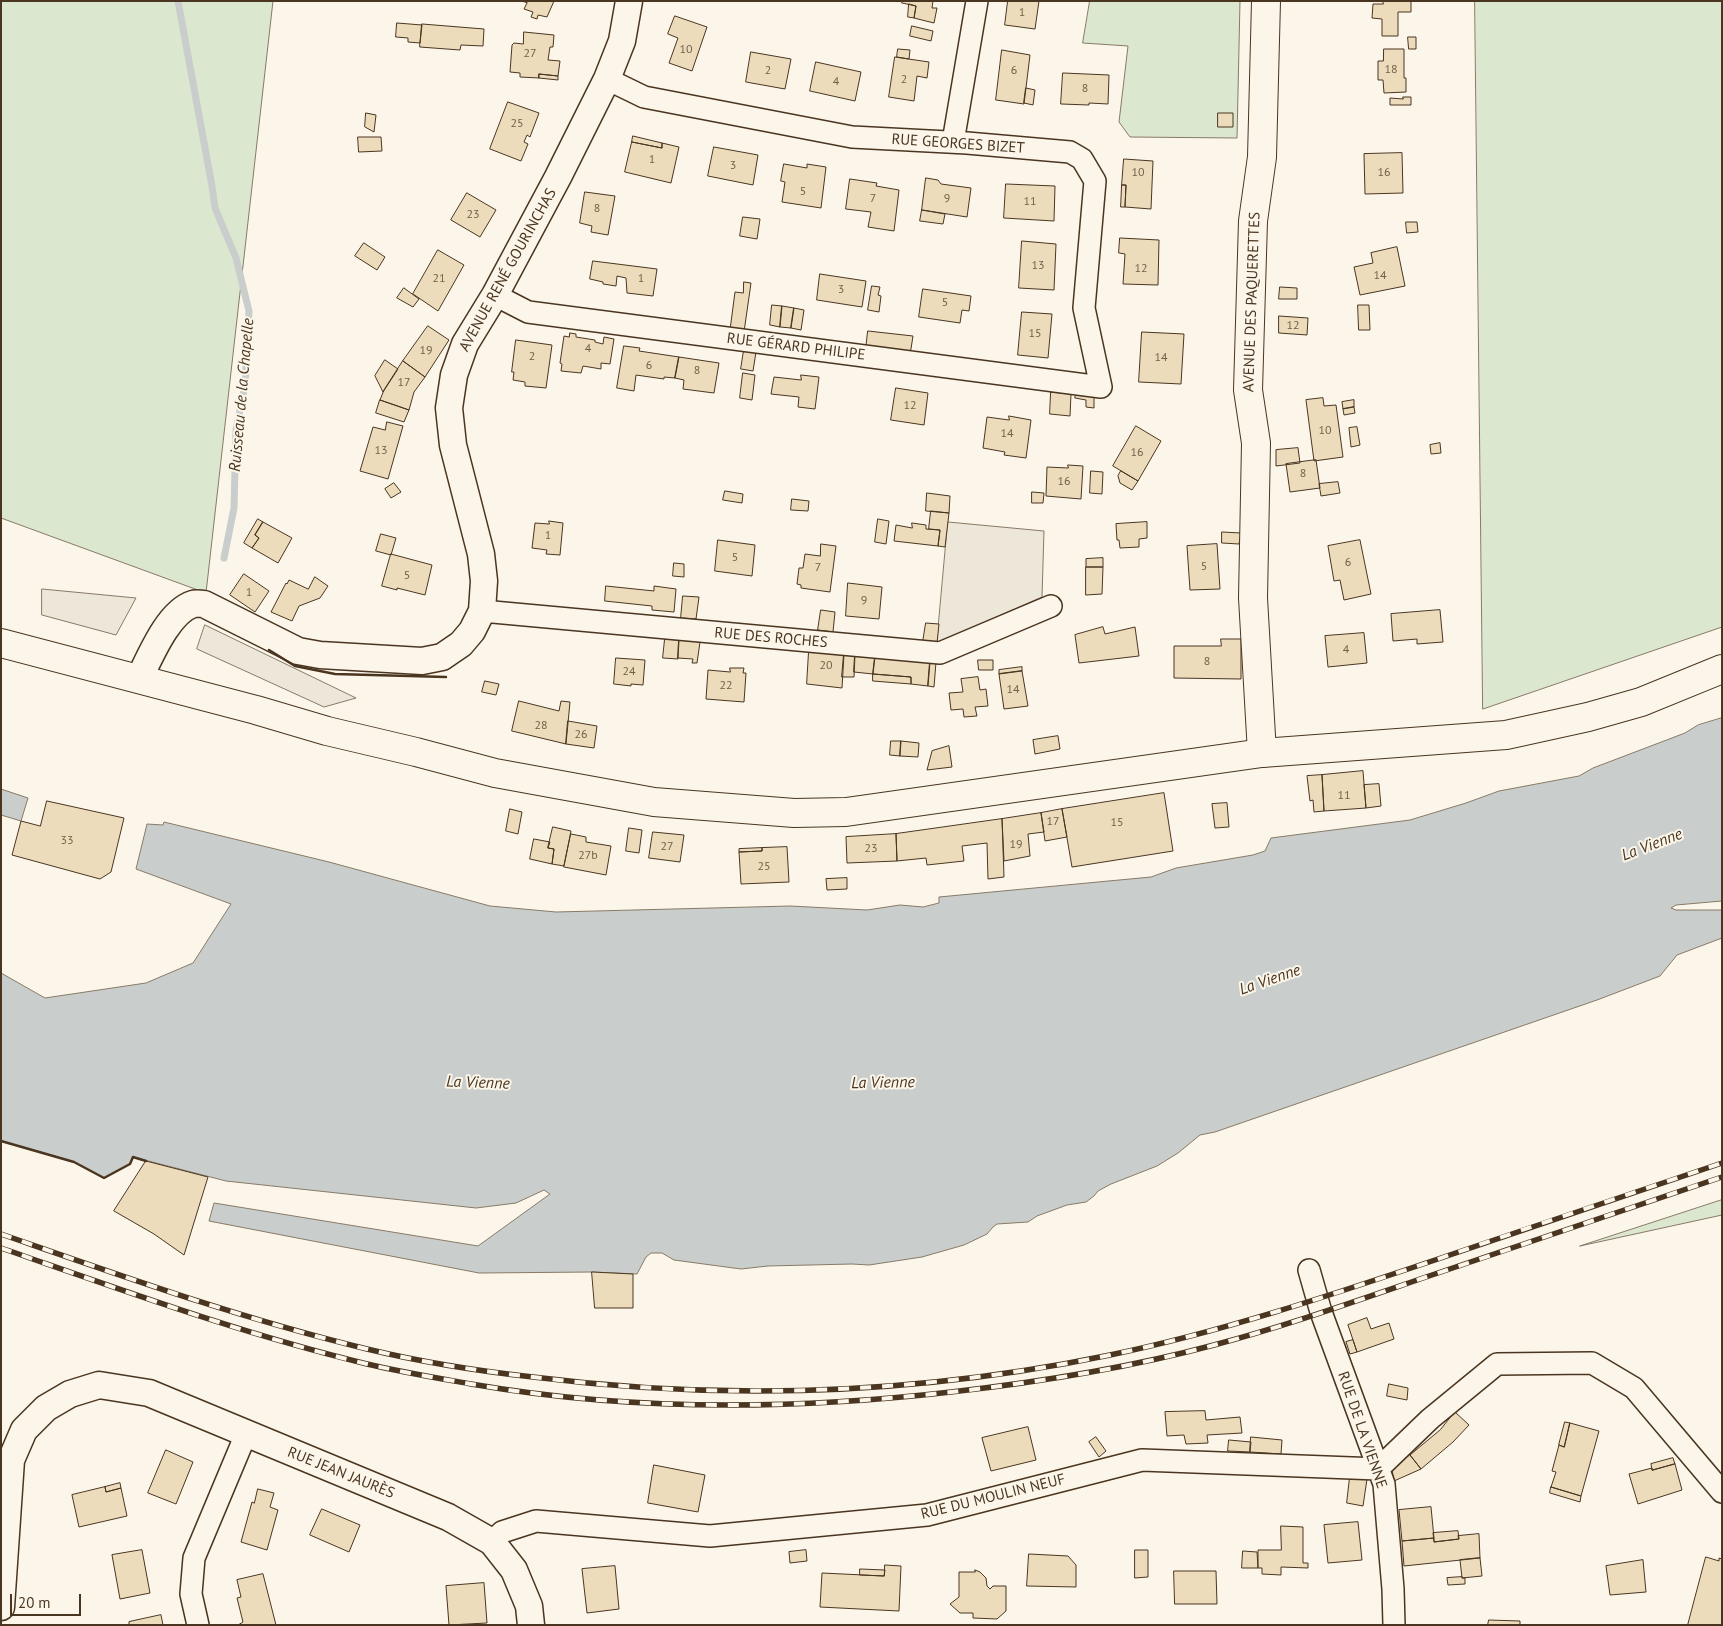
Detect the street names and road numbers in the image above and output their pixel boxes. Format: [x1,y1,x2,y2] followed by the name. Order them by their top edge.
[891,130,1025,158] street label: RUE GEORGES BIZET
[456,185,560,355] street label: AVENUE RENÉ GOURINCHAS
[1240,212,1264,392] street label: AVENUE DES PAQUERETTES
[726,330,866,364] street label: RUE GÉRARD PHILIPE
[714,624,828,652] street label: RUE DES ROCHES
[1334,1369,1390,1491] street label: RUE DE LA VIENNE
[285,1443,397,1503] street label: RUE JEAN JAURÈS
[919,1470,1067,1524] street label: RUE DU MOULIN NEUF

